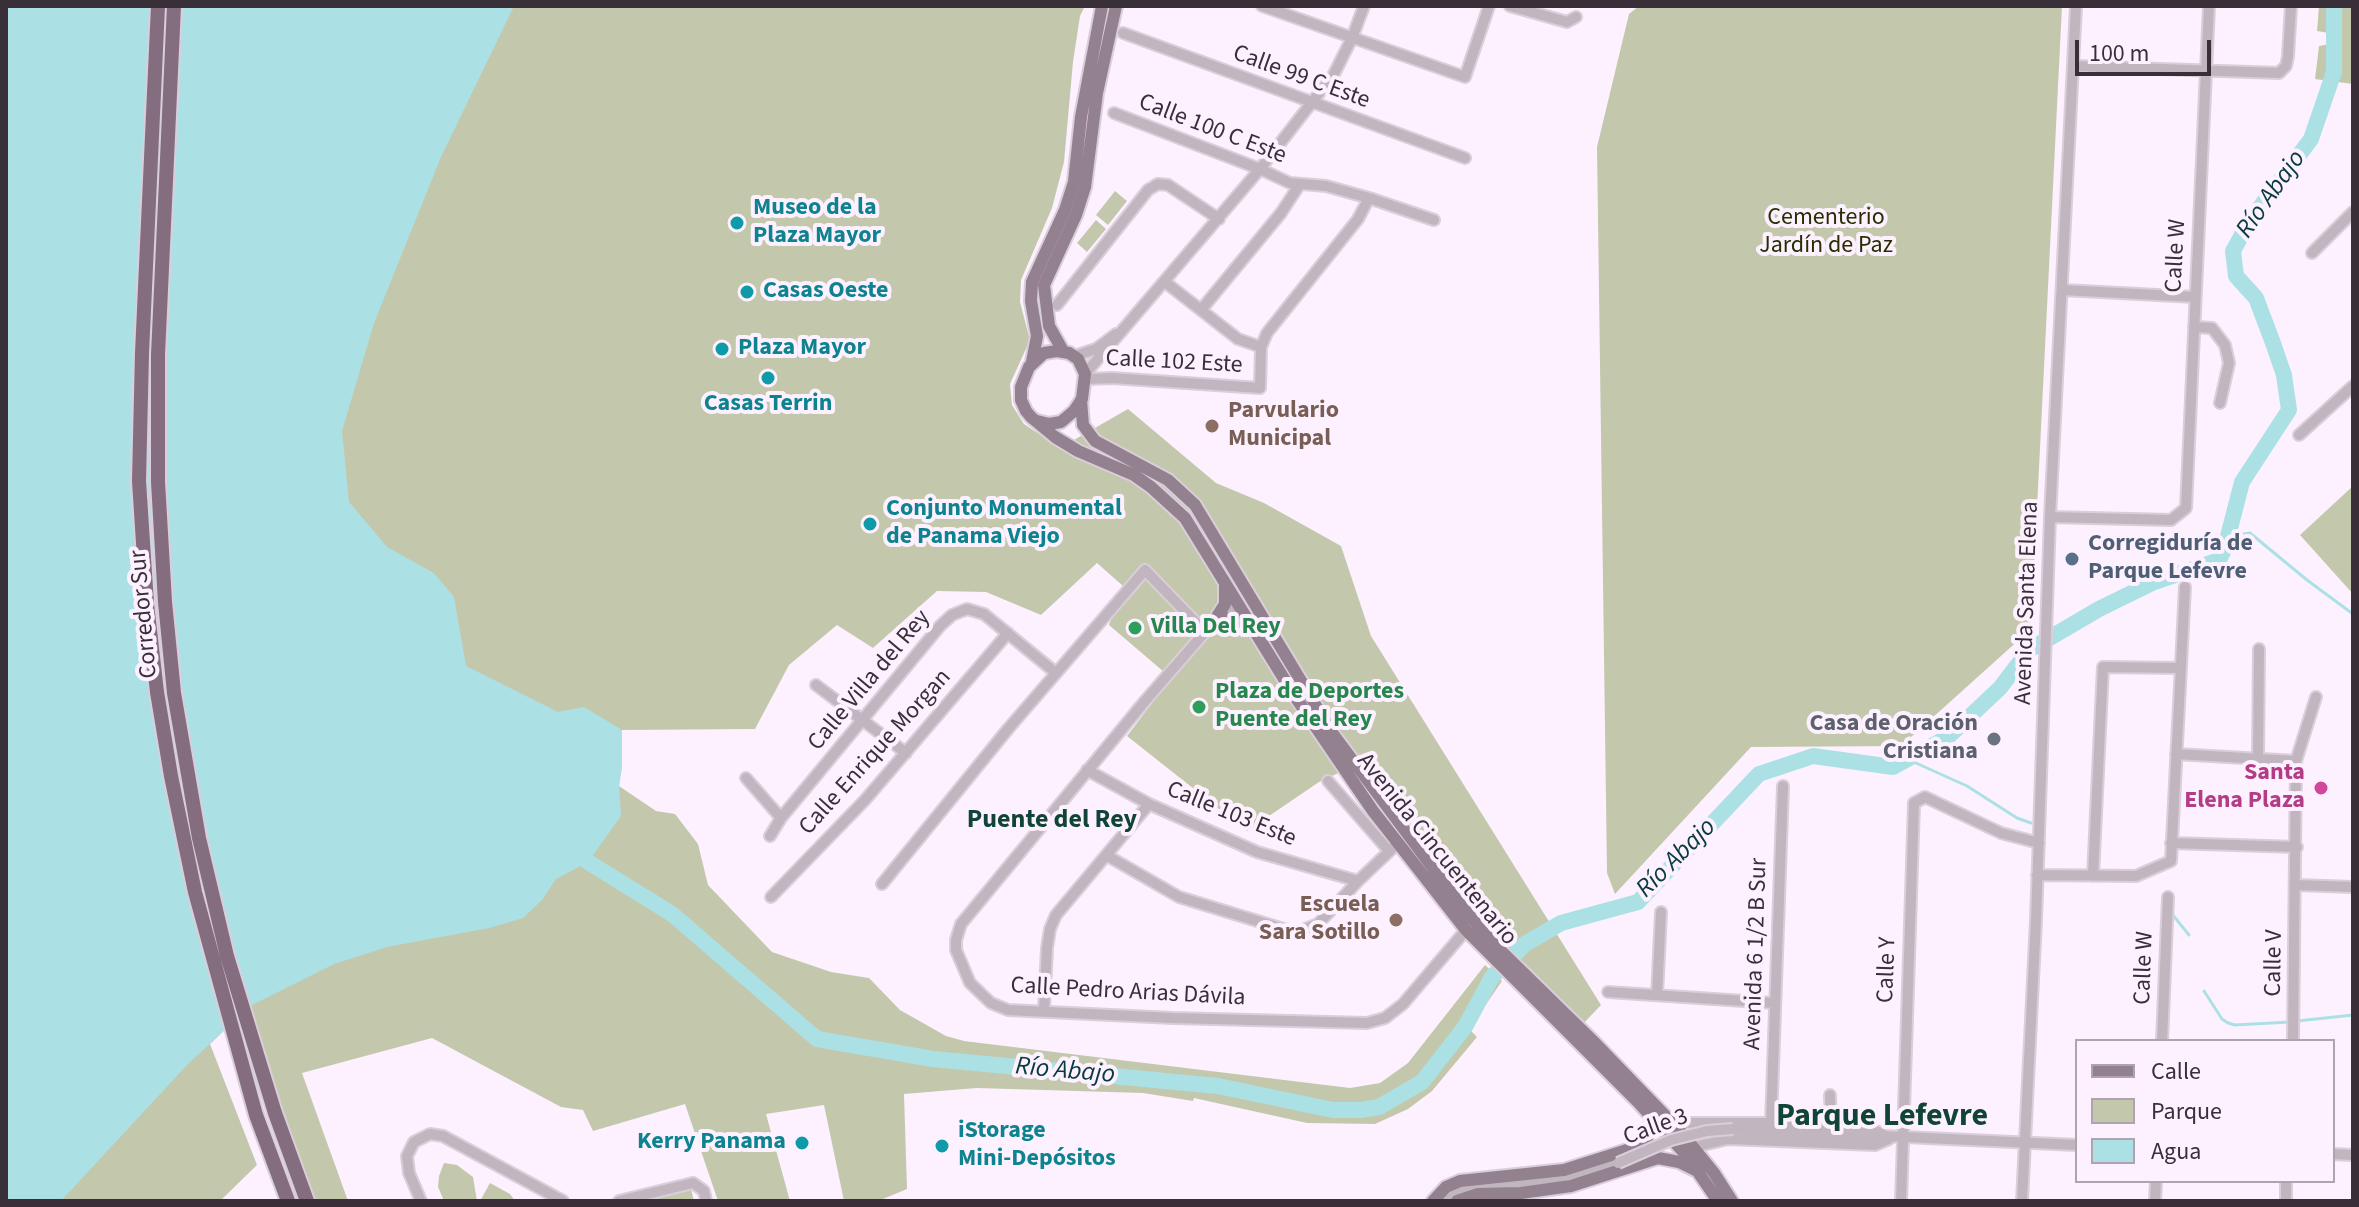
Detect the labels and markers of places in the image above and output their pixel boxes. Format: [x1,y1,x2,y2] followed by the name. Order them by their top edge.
[753,195,881,251] place label: Museo de la Plaza Mayor
[728,214,746,232] marker: Museo de la Plaza Mayor
[763,278,889,306] place label: Casas Oeste
[738,283,756,301] marker: Casas Oeste
[738,335,866,363] place label: Plaza Mayor
[713,340,731,358] marker: Plaza Mayor
[759,369,777,387] marker: Casas Terrin
[704,391,832,419] place label: Casas Terrin
[1228,398,1339,454] place label: Parvulario Municipal
[1203,417,1221,435] marker: Parvulario Municipal
[886,496,1122,552] place label: Conjunto Monumental de Panama Viejo
[861,515,879,533] marker: Conjunto Monumental de Panama Viejo
[2088,531,2253,587] place label: Corregiduría de Parque Lefevre
[2063,550,2081,568] marker: Corregiduría de Parque Lefevre
[1151,614,1281,642] place label: Villa Del Rey
[1126,619,1144,637] marker: Villa Del Rey
[1215,679,1404,735] place label: Plaza de Deportes Puente del Rey
[1190,698,1208,716] marker: Plaza de Deportes Puente del Rey
[1809,711,1978,767] place label: Casa de Oración Cristiana
[1985,730,2003,748] marker: Casa de Oración Cristiana
[2184,760,2305,816] place label: Santa Elena Plaza
[2312,779,2330,797] marker: Santa Elena Plaza
[1259,892,1380,948] place label: Escuela Sara Sotillo
[1387,911,1405,929] marker: Escuela Sara Sotillo
[958,1118,1116,1174] place label: iStorage Mini-Depósitos
[637,1129,786,1157] place label: Kerry Panama
[793,1134,811,1152] marker: Kerry Panama
[933,1137,951,1155] marker: iStorage Mini-Depósitos

